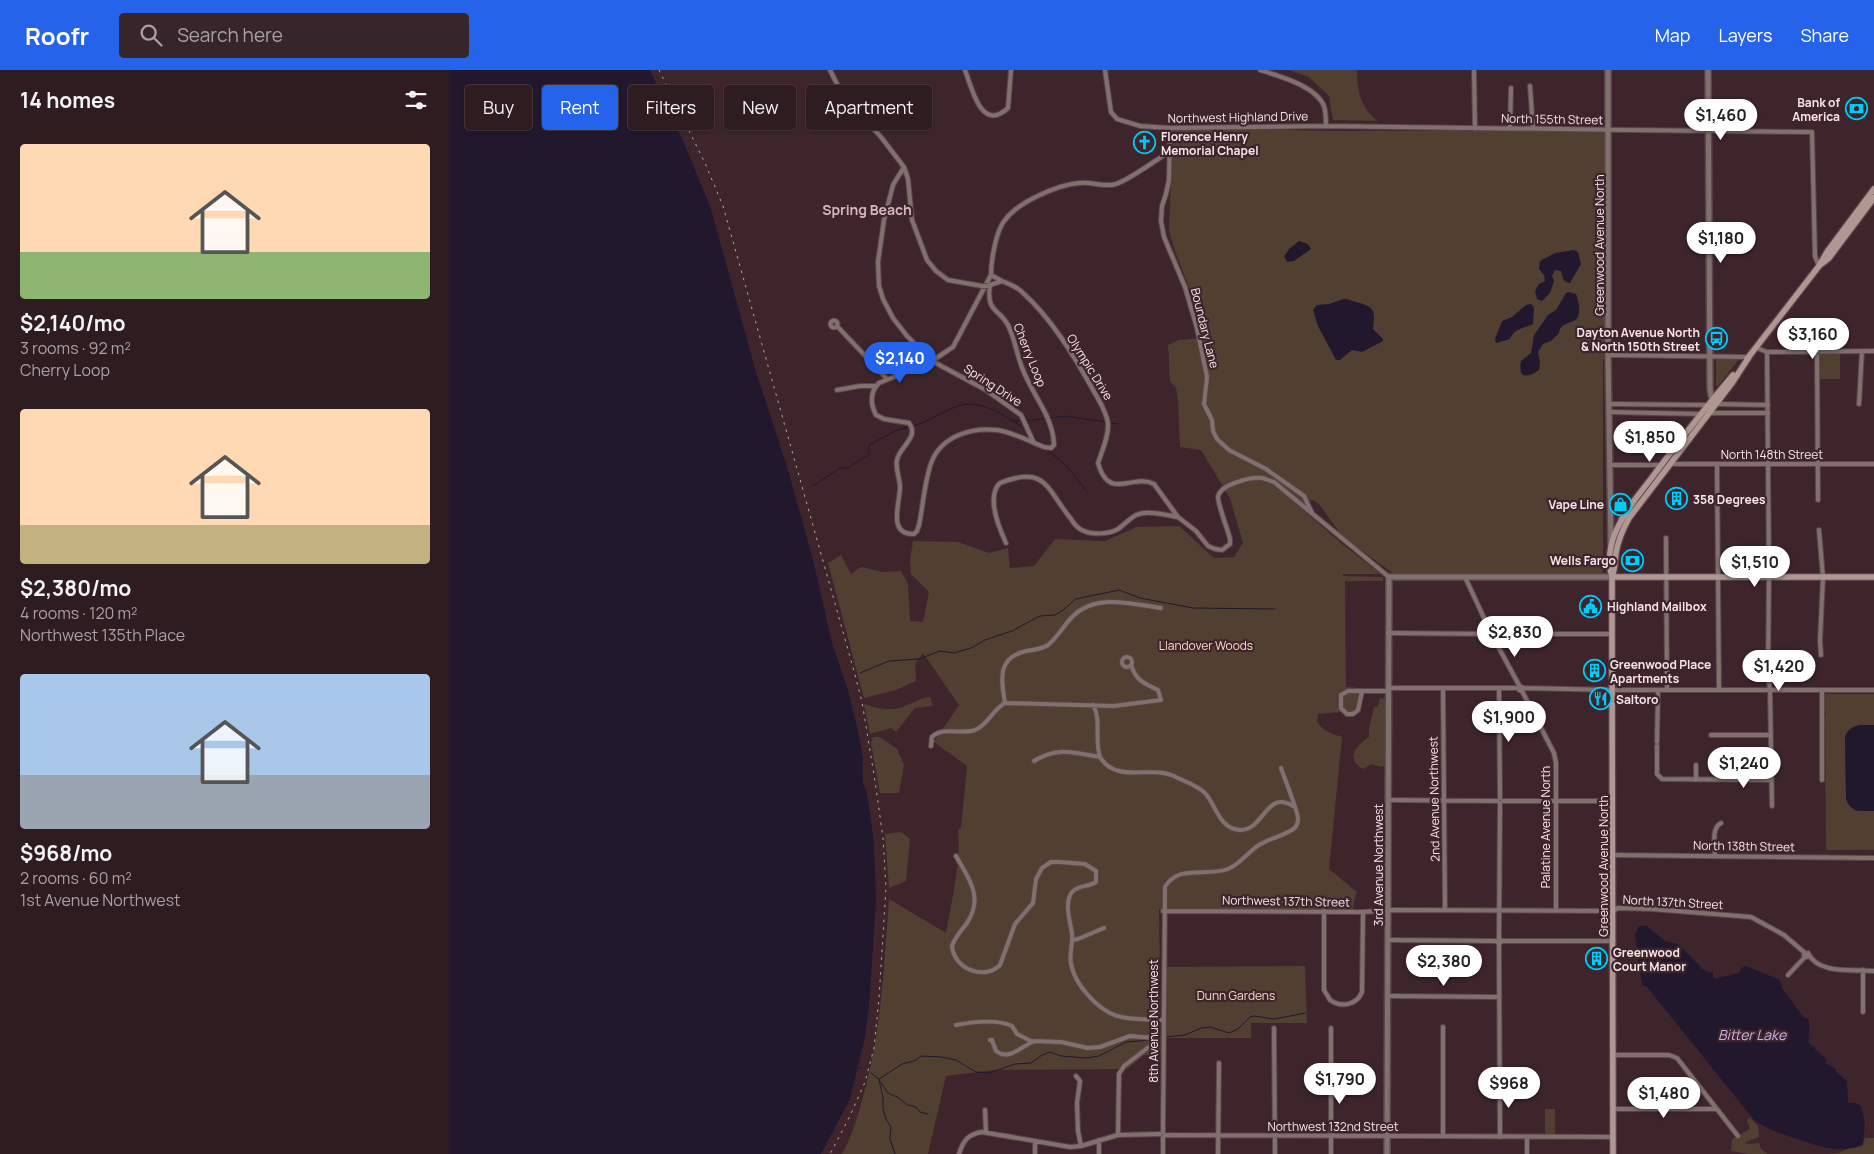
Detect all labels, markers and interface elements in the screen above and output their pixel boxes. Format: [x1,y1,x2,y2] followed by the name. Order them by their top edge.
[119,13,469,58] search box
[25,19,89,52] text: Roofr
[137,21,165,49] icon: search
[177,22,283,48] text: Search here
[1655,23,1690,47] text: Map
[1718,23,1772,47] text: Layers
[1800,23,1849,47] text: Share
[465,85,532,130] chip: Buy
[542,85,618,130] chip: Rent
[628,85,714,130] chip: Filters
[724,85,796,130] chip: New
[806,85,932,130] chip: Apartment
[20,86,115,114] text: 14 homes
[402,86,430,114] icon: filters
[1792,94,1840,125] place label: Bank of America
[1844,97,1868,121] bank icon: Bank of America
[1680,98,1762,141] pin: $1,460
[1695,104,1747,126] text: $1,460
[1168,107,1308,127] street label: Northwest Highland Drive
[1501,110,1603,128] street label: North 155th Street
[1161,128,1259,159] place label: Florence Henry Memorial Chapel
[1133,131,1157,155] church icon: Florence Henry Memorial Chapel
[1591,174,1608,316] street label: Greenwood Avenue North
[180,177,270,267] icon: home
[822,200,912,219] district label: Spring Beach
[1680,222,1762,264] pin: $1,180
[1698,227,1744,249] text: $1,180
[1187,286,1223,370] street label: Boundary Lane
[20,309,126,337] text: $2,140/mo
[1772,318,1854,360] pin: $3,160
[1009,321,1051,389] street label: Cherry Loop
[1788,323,1838,345] text: $3,160
[1576,324,1700,355] place label: Dayton Avenue North & North 150th Street
[1704,327,1728,351] bus stop icon: Dayton Avenue North & North 150th Street
[1063,331,1117,403] street label: Olympic Drive
[20,337,131,359] text: 3 rooms · 92 m²
[859,342,941,384] pin: $2,140
[875,347,925,369] text: $2,140
[20,359,110,381] text: Cherry Loop
[961,360,1025,410] street label: Spring Drive
[1609,420,1691,463] pin: $1,850
[1625,426,1675,448] text: $1,850
[180,442,270,532] icon: home
[1721,446,1823,463] street label: North 148th Street
[1665,487,1689,511] building icon: 358 Degrees
[1693,491,1766,508] place label: 358 Degrees
[1608,492,1632,516] shop icon: Vape Line
[1549,496,1604,513] place label: Vape Line
[1714,546,1796,588] pin: $1,510
[1620,548,1644,572] bank icon: Wells Fargo
[1731,551,1779,573] text: $1,510
[1550,552,1616,569] place label: Wells Fargo
[20,574,131,602] text: $2,380/mo
[1579,594,1603,618] public building icon: Highland Mailbox
[1607,598,1707,615] place label: Highland Mailbox
[20,602,137,624] text: 4 rooms · 120 m²
[1474,616,1556,658] pin: $2,830
[1488,621,1542,643] text: $2,830
[20,624,185,646] text: Northwest 135th Place
[1159,637,1253,654] park label: Llandover Woods
[1738,650,1820,692] pin: $1,420
[1753,655,1805,677] text: $1,420
[1610,656,1711,687] place label: Greenwood Place Apartments
[1582,659,1606,683] building icon: Greenwood Place Apartments
[1588,687,1612,711] restaurant icon: Saltoro
[1616,691,1659,708] place label: Saltoro
[1468,700,1550,743] pin: $1,900
[1483,706,1535,728] text: $1,900
[180,707,270,797] icon: home
[1424,736,1444,862] street label: 2nd Avenue Northwest
[1703,746,1785,789] pin: $1,240
[1719,752,1769,774] text: $1,240
[1537,766,1554,888] street label: Palatine Avenue North
[1595,795,1612,937] street label: Greenwood Avenue North
[1370,804,1387,926] street label: 3rd Avenue Northwest
[1693,837,1795,855] street label: North 138th Street
[20,839,112,867] text: $968/mo
[20,867,132,889] text: 2 rooms · 60 m²
[20,889,180,911] text: 1st Avenue Northwest
[1222,891,1350,911] street label: Northwest 137th Street
[1622,891,1724,913] street label: North 137th Street
[1403,944,1485,987] pin: $2,380
[1613,944,1686,975] place label: Greenwood Court Manor
[1585,947,1609,971] building icon: Greenwood Court Manor
[1417,950,1471,972] text: $2,380
[1145,959,1162,1083] street label: 8th Avenue Northwest
[1197,987,1275,1004] park label: Dunn Gardens
[1718,1025,1787,1044] water label: Bitter Lake
[1299,1062,1381,1105] pin: $1,790
[1479,1066,1539,1109] pin: $968
[1315,1068,1365,1090] text: $1,790
[1489,1072,1529,1094] text: $968
[1623,1076,1705,1119] pin: $1,480
[1638,1082,1690,1104] text: $1,480
[1267,1118,1399,1135] street label: Northwest 132nd Street

